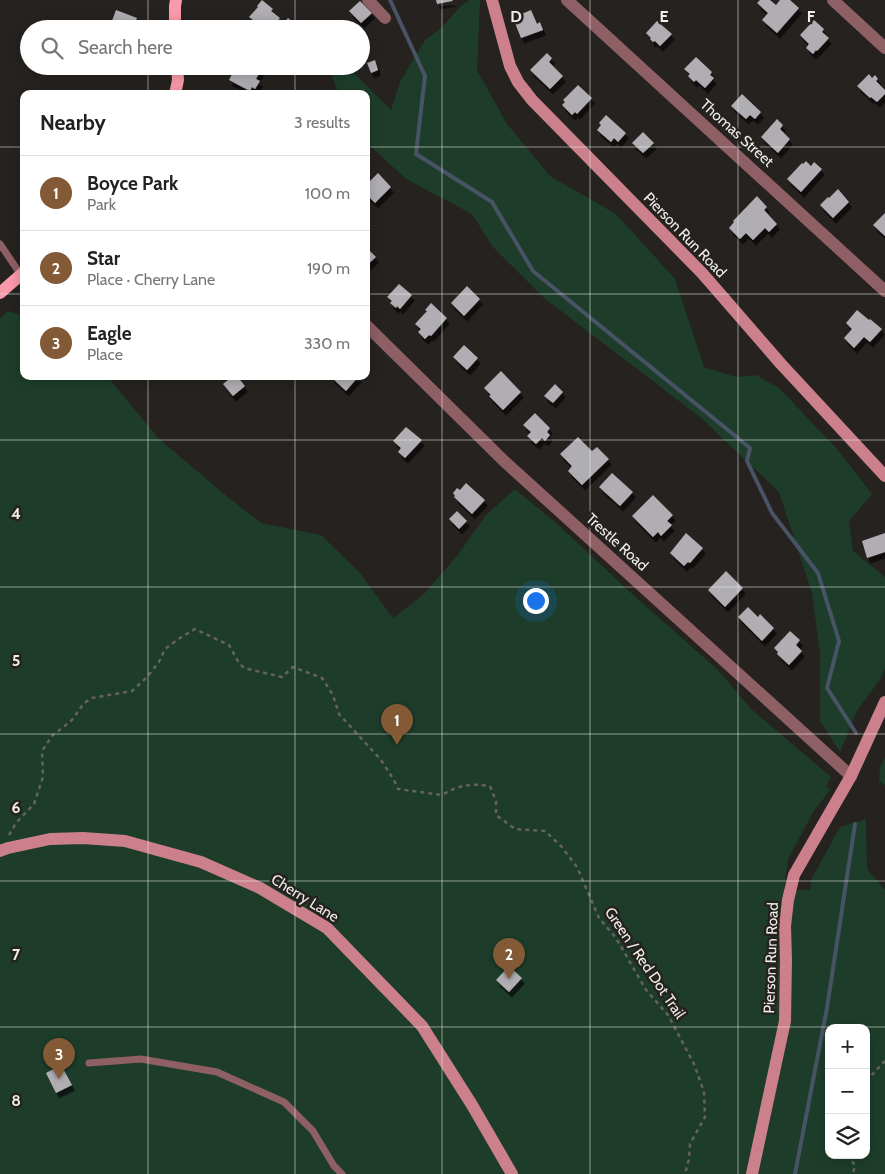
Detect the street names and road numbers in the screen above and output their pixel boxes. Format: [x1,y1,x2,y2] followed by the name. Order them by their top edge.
[697,95,777,171] street label: Thomas Street
[640,189,730,281] street label: Pierson Run Road
[582,509,652,575] street label: Trestle Road
[268,870,342,926] street label: Cherry Lane
[760,902,782,1014] street label: Pierson Run Road
[601,904,689,1023] street label: Green / Red Dot Trail

